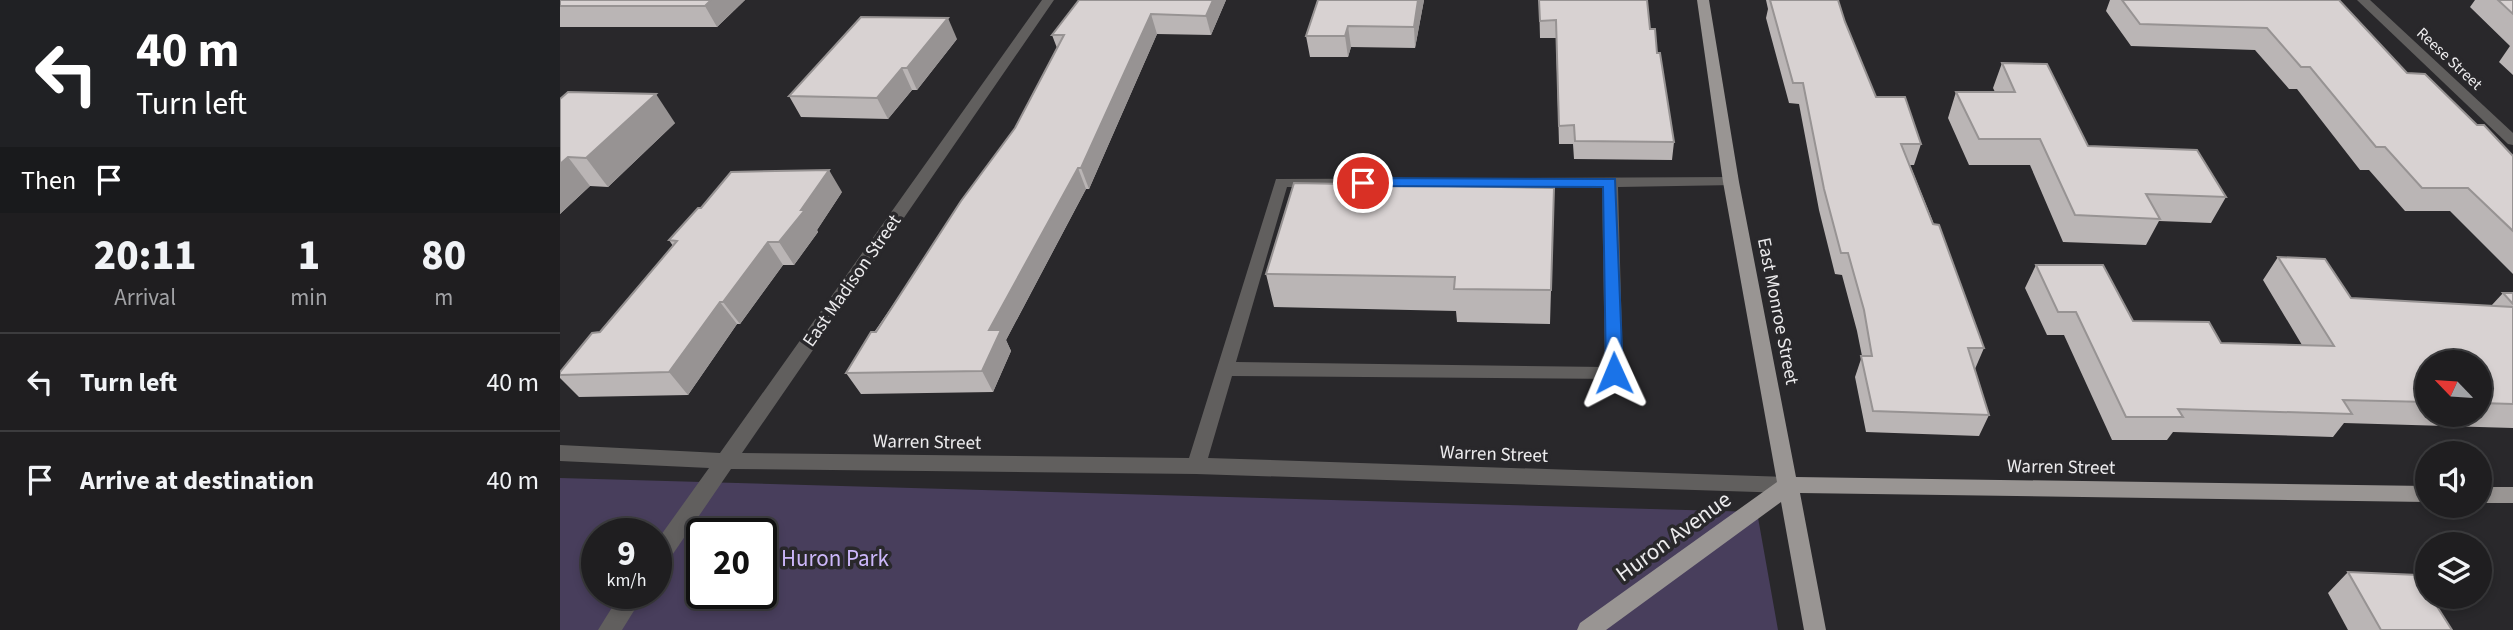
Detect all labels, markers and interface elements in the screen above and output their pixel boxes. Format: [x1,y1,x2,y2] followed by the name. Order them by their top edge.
[136,16,240,86] text: 40 m
[2412,22,2488,95] street label: Reese Street
[21,28,112,119] icon: left
[136,81,247,127] text: Turn left
[1333,153,1393,213] pin
[90,161,128,199] icon: arrive
[21,162,76,199] text: Then
[1344,164,1382,202] icon: arrive
[796,209,908,353] street label: East Madison Street
[94,226,197,286] text: 20:11
[298,226,320,286] text: 1
[421,226,466,286] text: 80
[1750,235,1805,388] street label: East Monroe Street
[114,281,176,314] text: Arrival
[290,281,328,314] text: min
[434,281,453,314] text: m
[1577,336,1651,410] position arrow
[2415,350,2492,427] north arrow
[2415,350,2492,609] map controls
[21,363,59,401] icon: left
[80,364,177,401] text: Turn left
[486,364,539,401] text: 40 m
[873,428,982,457] street label: Warren Street
[1439,439,1549,470] street label: Warren Street
[2415,441,2492,518] button: sound
[2007,453,2116,482] street label: Warren Street
[21,461,59,499] icon: arrive
[80,462,314,499] text: Arrive at destination
[486,462,539,499] text: 40 m
[1609,483,1738,590] street label: Huron Avenue
[686,518,777,609] speed limit sign: 20
[617,529,636,579] text: 9
[2415,532,2492,609] button: layers
[781,542,890,575] park label: Huron Park
[607,568,646,593] text: km/h

